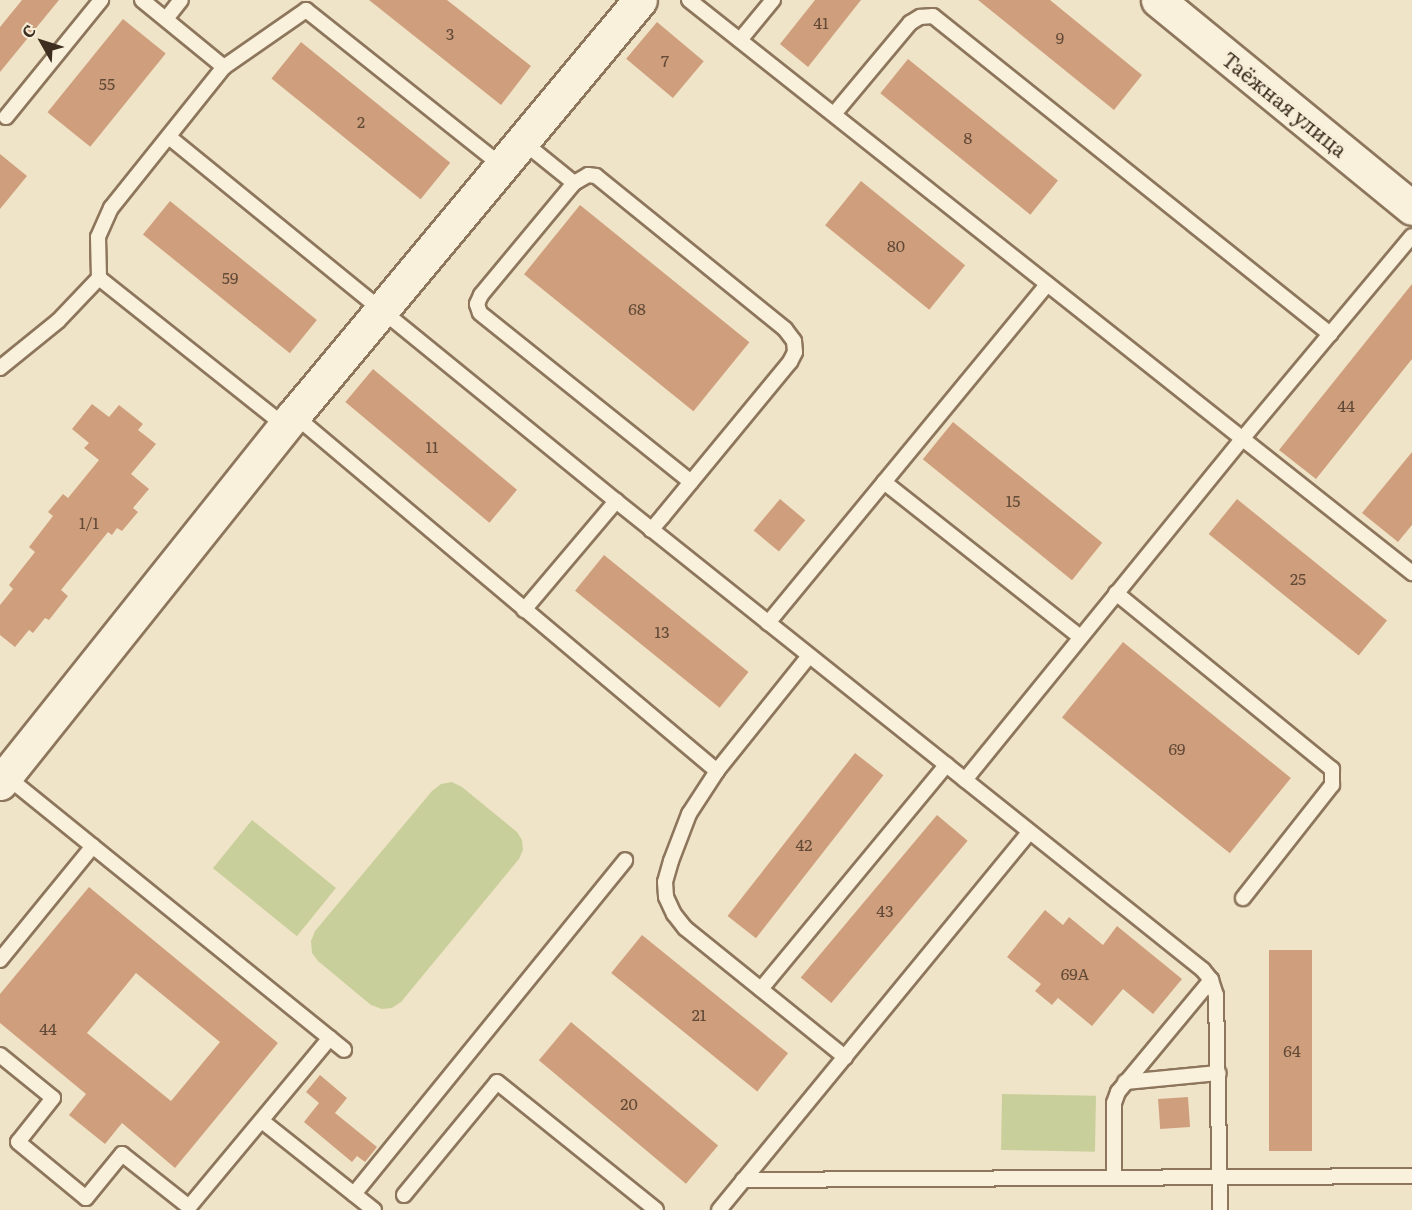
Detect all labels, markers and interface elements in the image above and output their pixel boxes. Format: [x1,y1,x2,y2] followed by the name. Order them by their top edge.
[12,12,72,72] north arrow
[813,12,829,32] house number: 41
[15,19,41,43] text: С
[446,23,454,43] house number: 3
[1056,27,1064,47] house number: 9
[1218,46,1352,162] street label: Таёжная улица
[661,50,669,70] house number: 7
[99,73,115,93] house number: 55
[357,111,365,131] house number: 2
[964,127,972,147] house number: 8
[887,235,905,255] house number: 80
[222,267,238,287] house number: 59
[628,298,646,318] house number: 68
[1337,395,1355,415] house number: 44
[425,436,439,456] house number: 11
[1006,490,1020,510] house number: 15
[79,512,99,532] house number: 1/1
[1290,568,1306,588] house number: 25
[654,621,670,641] house number: 13
[1169,738,1185,758] house number: 69
[796,834,812,854] house number: 42
[876,900,894,920] house number: 43
[1061,963,1089,983] house number: 69А
[692,1004,706,1024] house number: 21
[39,1018,57,1038] house number: 44
[1283,1040,1301,1060] house number: 64
[620,1093,638,1113] house number: 20

